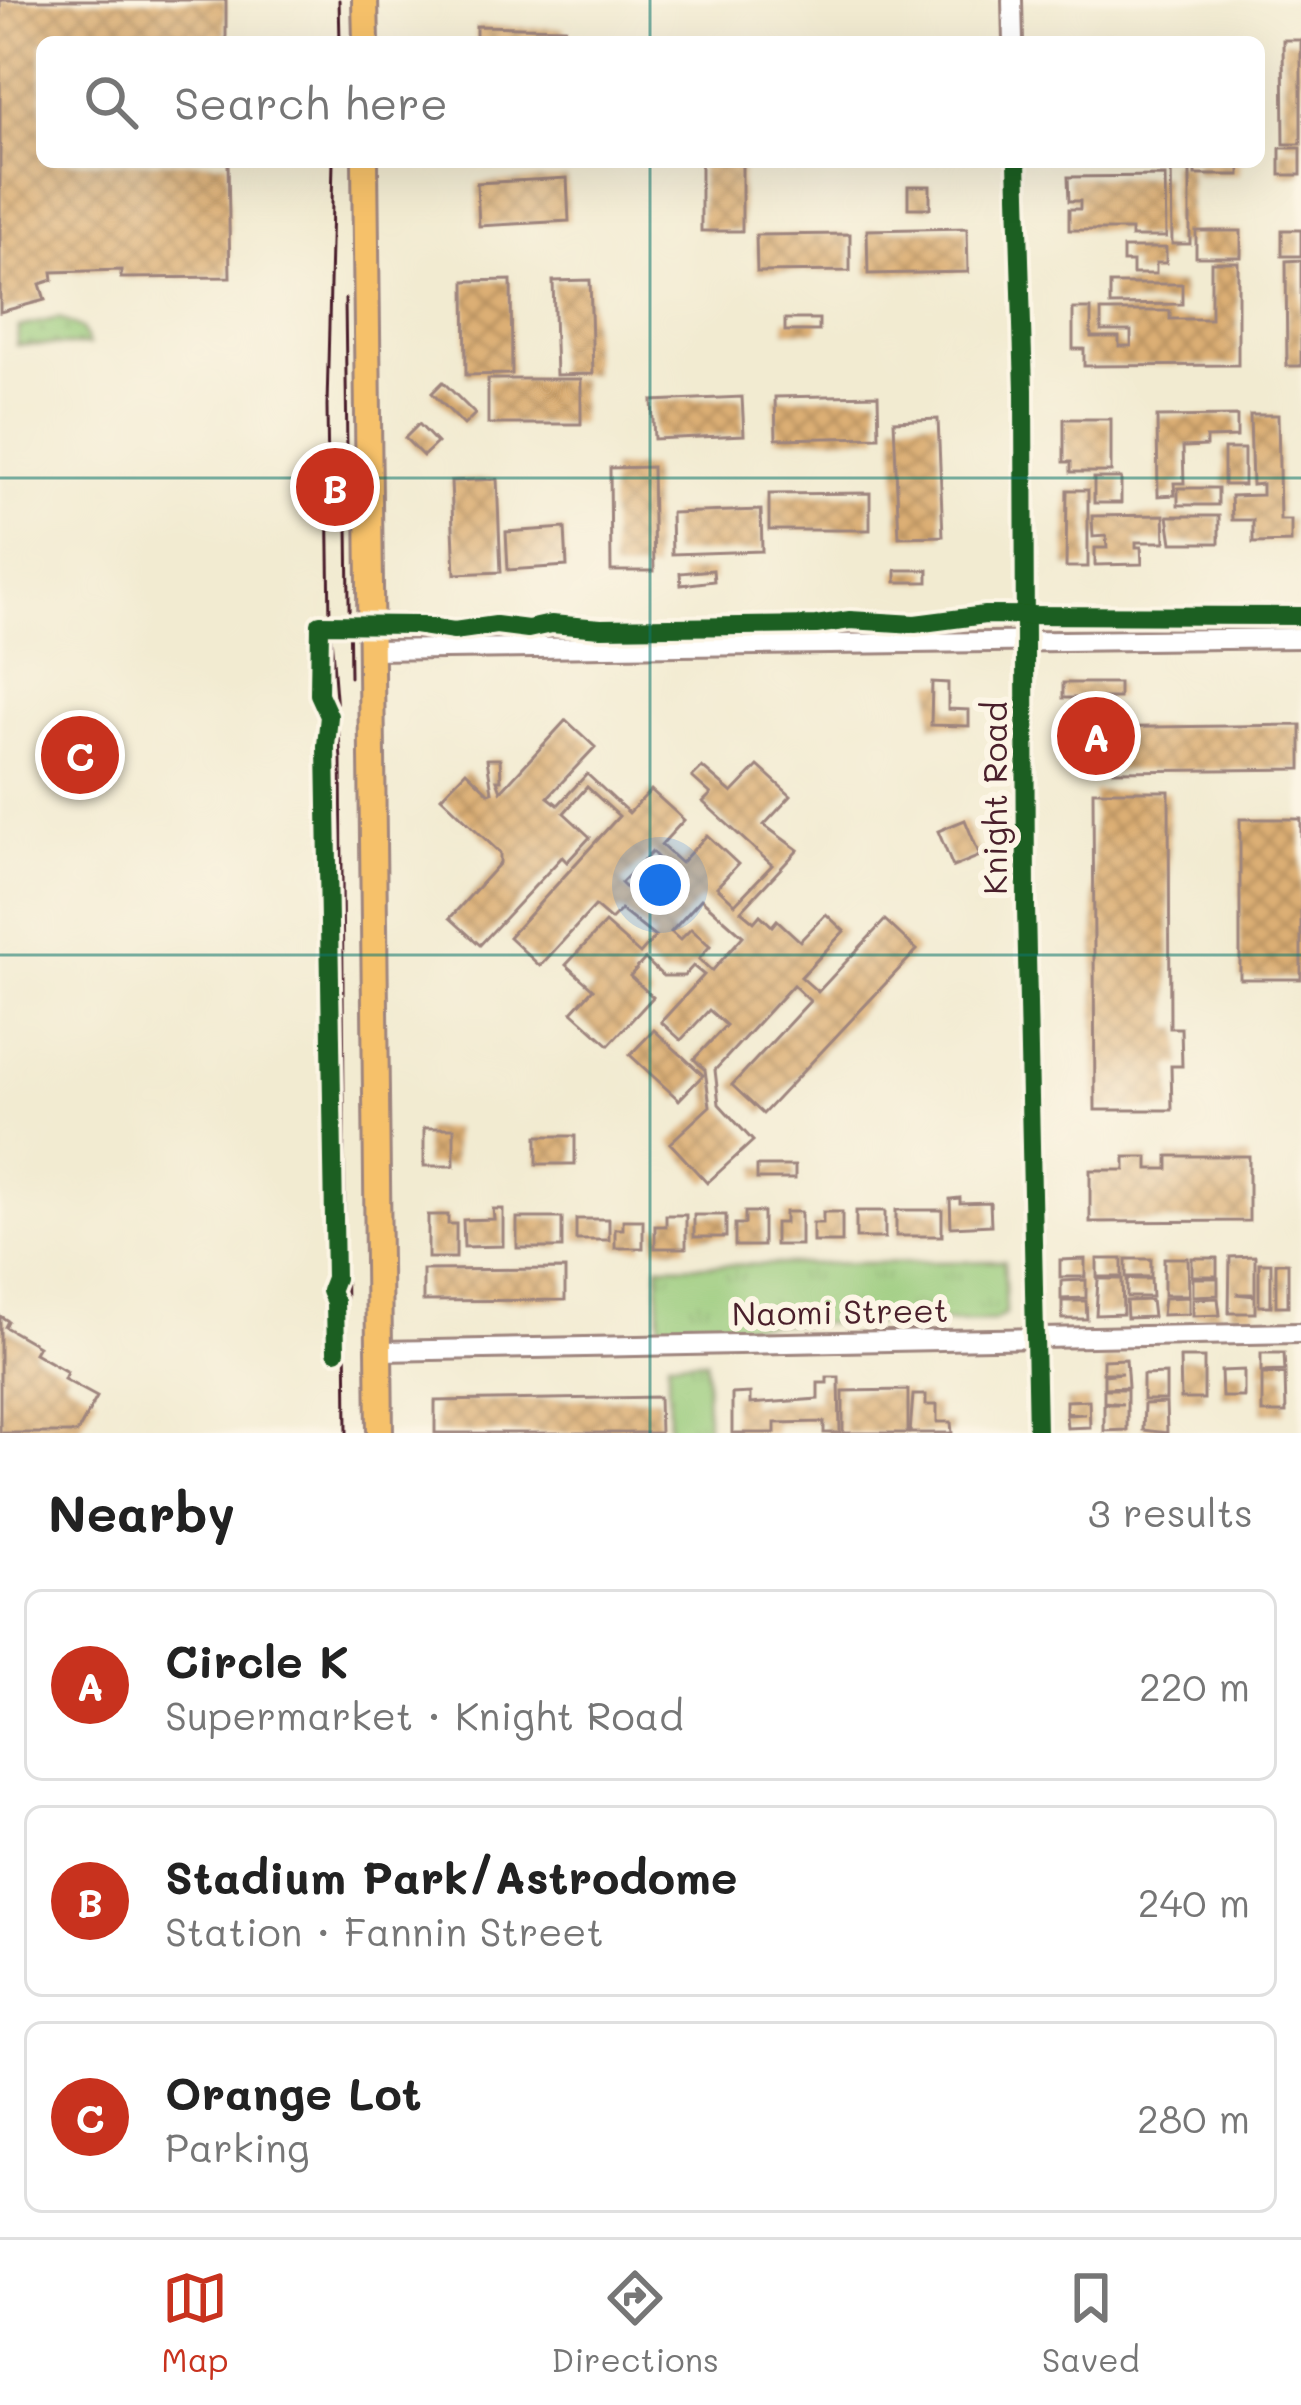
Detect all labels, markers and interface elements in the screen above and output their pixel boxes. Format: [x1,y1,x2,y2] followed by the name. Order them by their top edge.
[36,36,1265,168] search box
[78,69,144,135] icon: search
[174,73,448,131] text: Search here
[296,442,374,532] pin: B
[1057,691,1135,781] pin: A
[972,701,1015,895] street label: Knight Road
[41,710,119,800] pin: C
[630,855,690,915] your location
[731,1287,949,1334] street label: Naomi Street
[48,1478,235,1545] text: Nearby
[1088,1486,1253,1537] text: 3 results
[165,1631,349,1689] text: Circle K
[76,1660,104,1711] text: A
[1139,1660,1250,1711] text: 220 m
[165,1689,684,1740] text: Supermarket · Knight Road
[165,1847,738,1905] text: Stadium Park/Astrodome
[77,1876,103,1927] text: B
[1138,1876,1250,1927] text: 240 m
[165,1905,604,1956] text: Station · Fannin Street
[165,2063,422,2121] text: Orange Lot
[76,2092,104,2143] text: C
[1137,2092,1250,2143] text: 280 m
[165,2121,310,2172] text: Parking
[161,2265,229,2380] tab: Map
[551,2265,719,2380] tab: Directions
[1042,2265,1140,2380] tab: Saved

